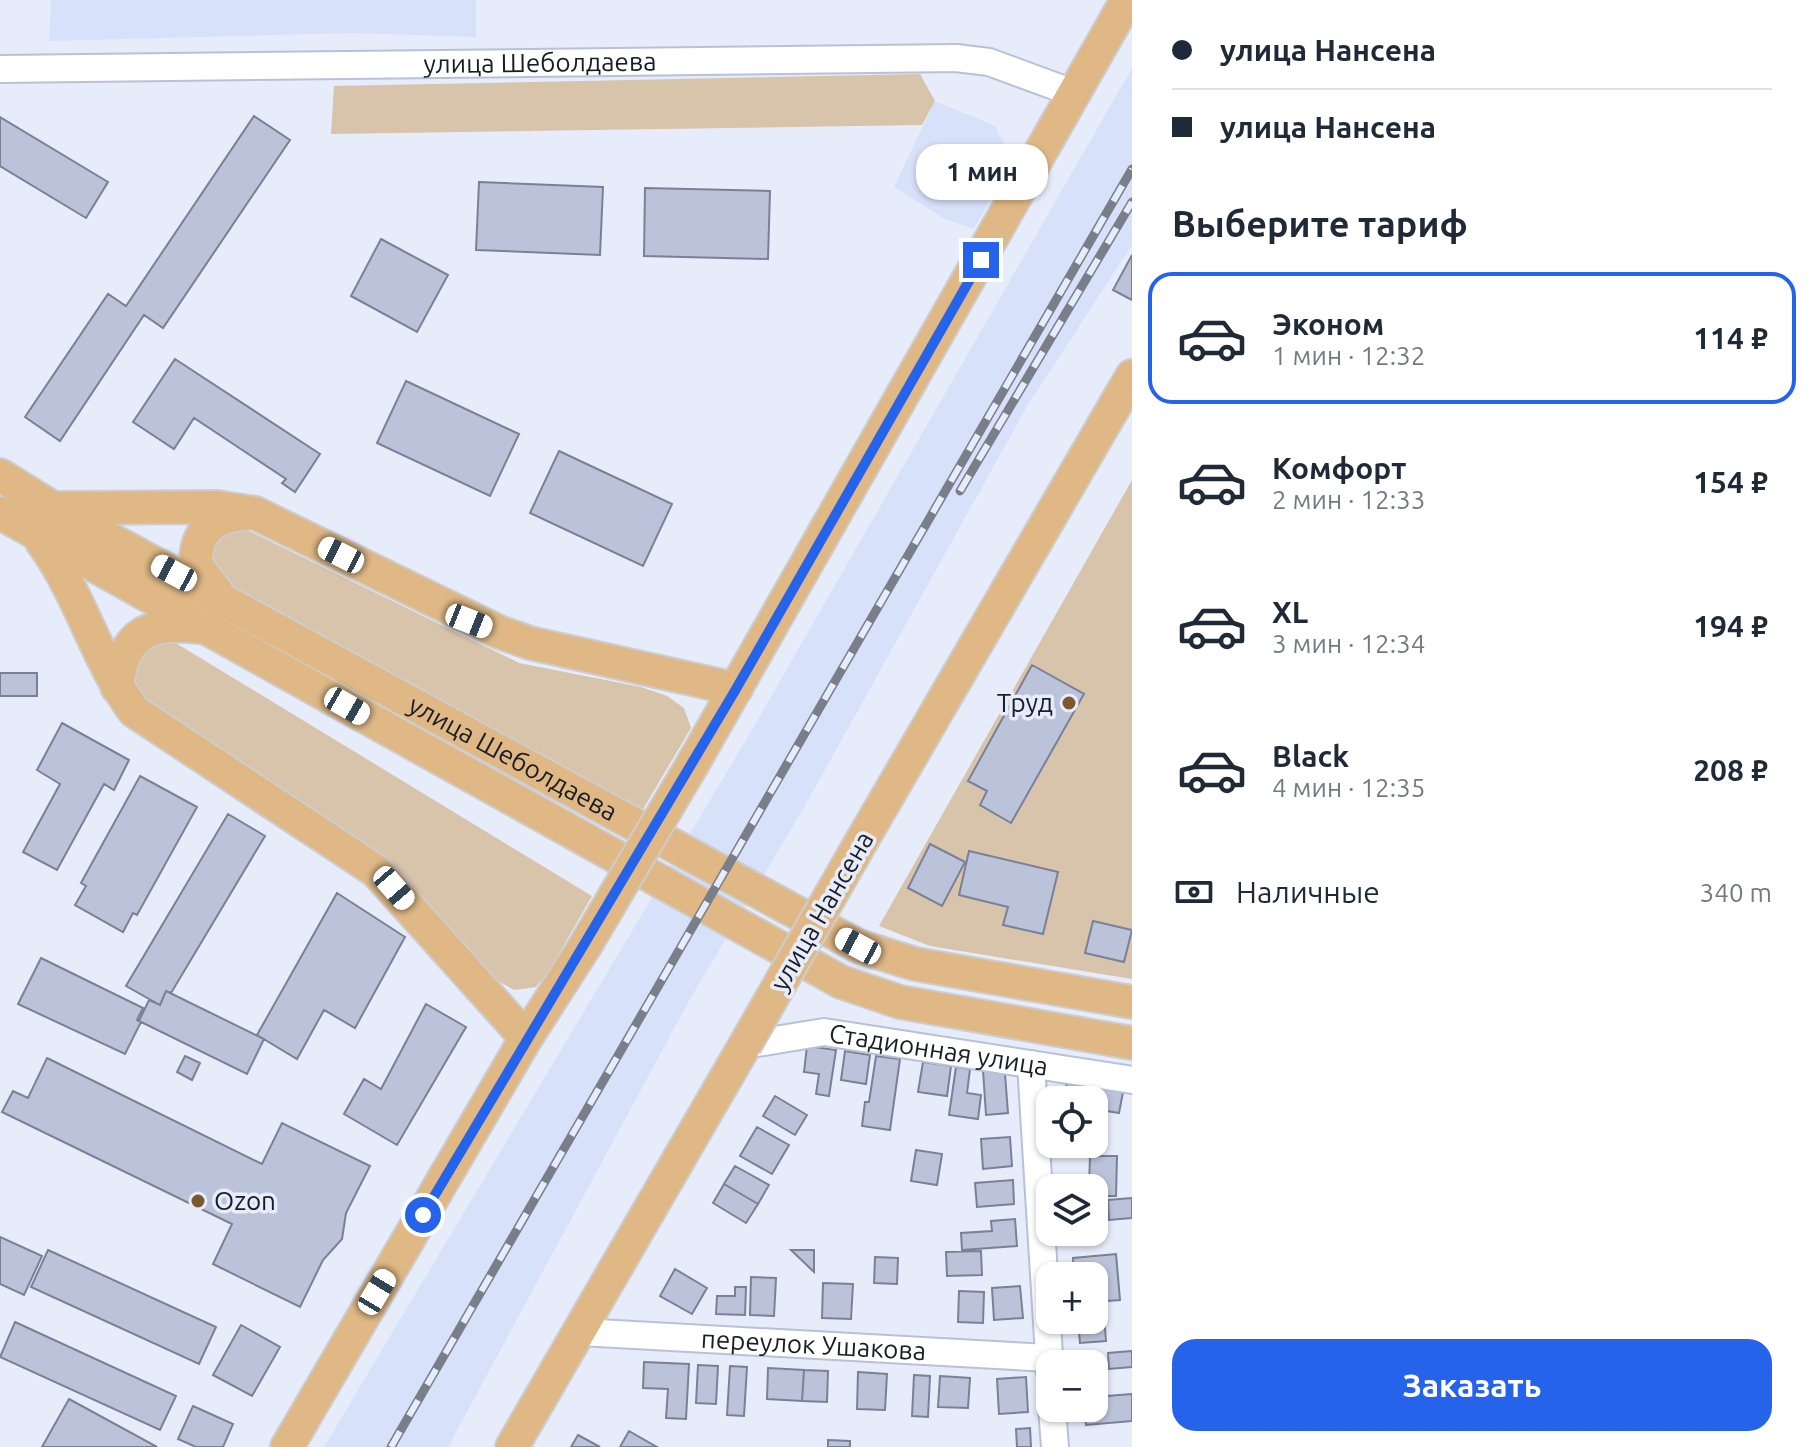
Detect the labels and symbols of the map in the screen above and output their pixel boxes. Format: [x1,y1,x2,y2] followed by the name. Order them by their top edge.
[423,46,657,78] street label: улица Шеболдаева
[915,144,1047,200] callout: 1 мин
[963,242,999,278] route end
[314,533,368,577] car
[147,551,201,595] car
[442,601,496,641] car
[320,684,374,728] car
[997,688,1053,717] place label: Труд
[404,689,622,826] street label: улица Шеболдаева
[1060,694,1078,712] marker: Труд
[764,826,879,995] street label: улица Нансена
[369,862,419,914] car
[831,924,885,968] car
[827,1018,1050,1081] street label: Стадионная улица
[214,1186,276,1215] place label: Ozon
[189,1192,207,1210] marker: Ozon
[405,1197,441,1233] route start
[354,1265,400,1319] car
[700,1324,927,1365] street label: переулок Ушакова

